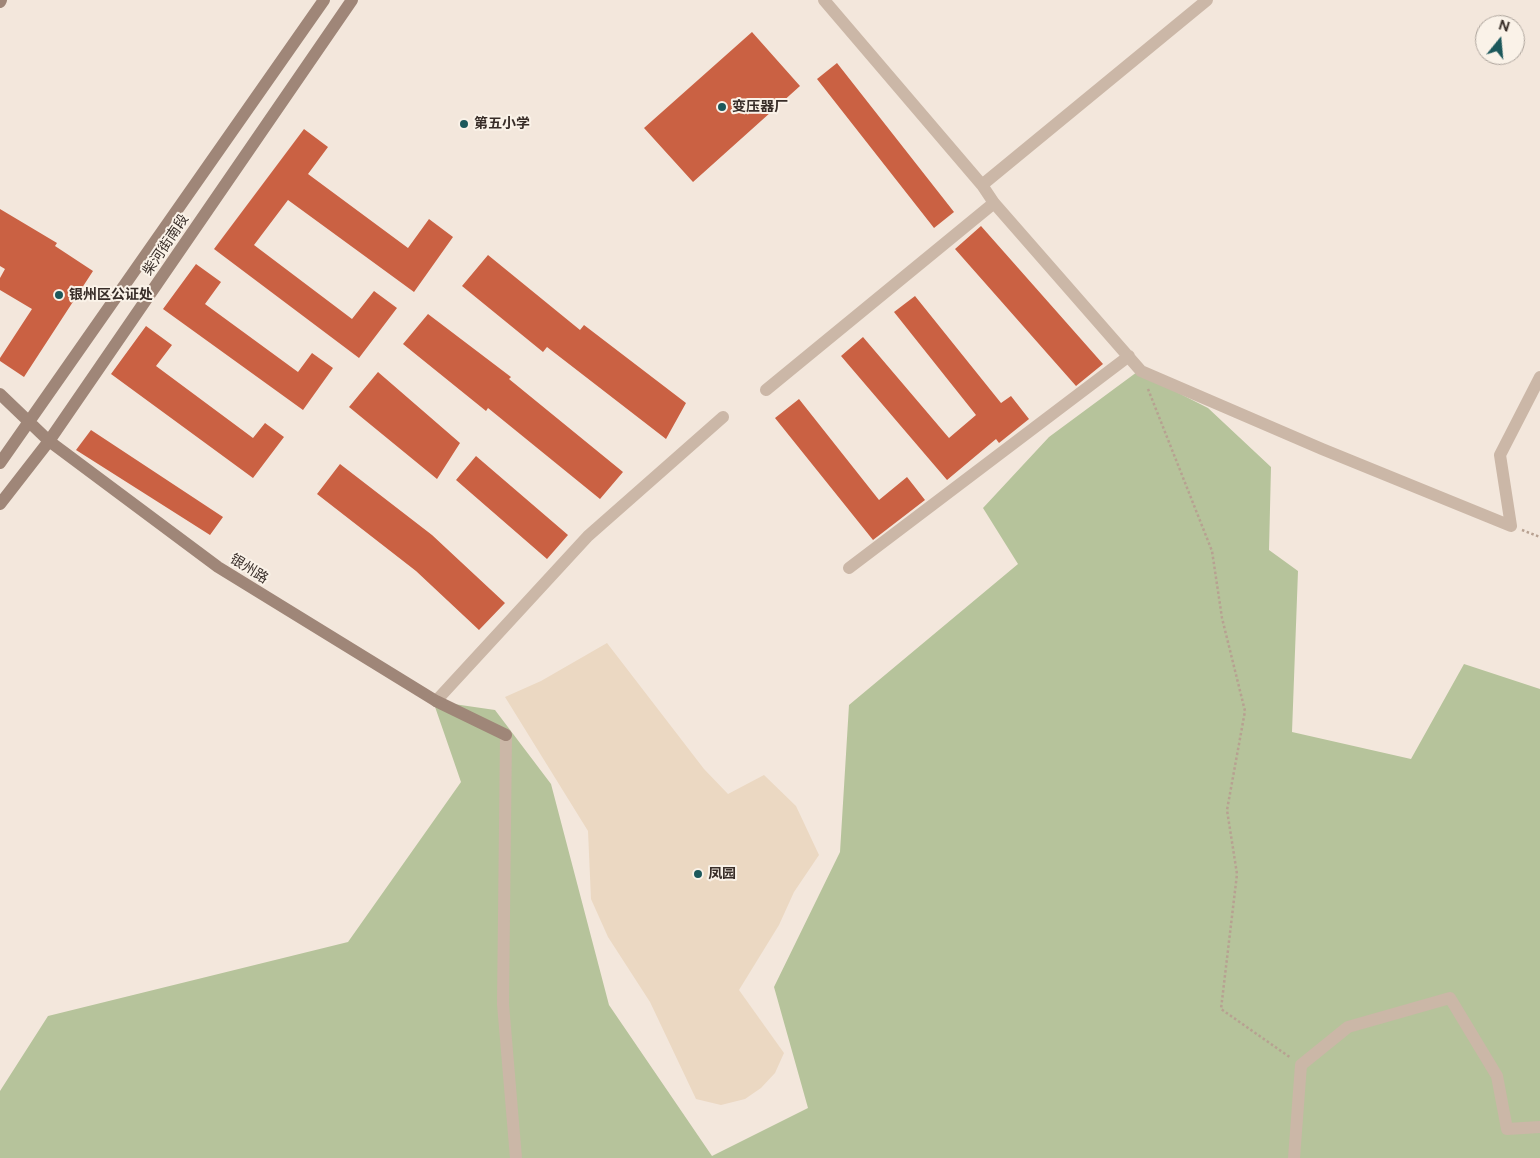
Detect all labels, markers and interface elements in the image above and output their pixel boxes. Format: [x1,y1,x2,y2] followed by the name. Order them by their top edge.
[1475,15,1525,65] north arrow
[1497,16,1512,36] text: N
[732,99,788,115] place label: 变压器厂
[716,101,728,113] marker: 变压器厂
[474,116,530,132] place label: 第五小学
[458,118,470,130] marker: 第五小学
[139,211,193,279] street label: 柴河街南段
[69,287,153,303] place label: 银州区公证处
[53,289,65,301] marker: 银州区公证处
[227,551,271,587] street label: 银州路
[708,866,736,882] place label: 凤园
[692,868,704,880] marker: 凤园

